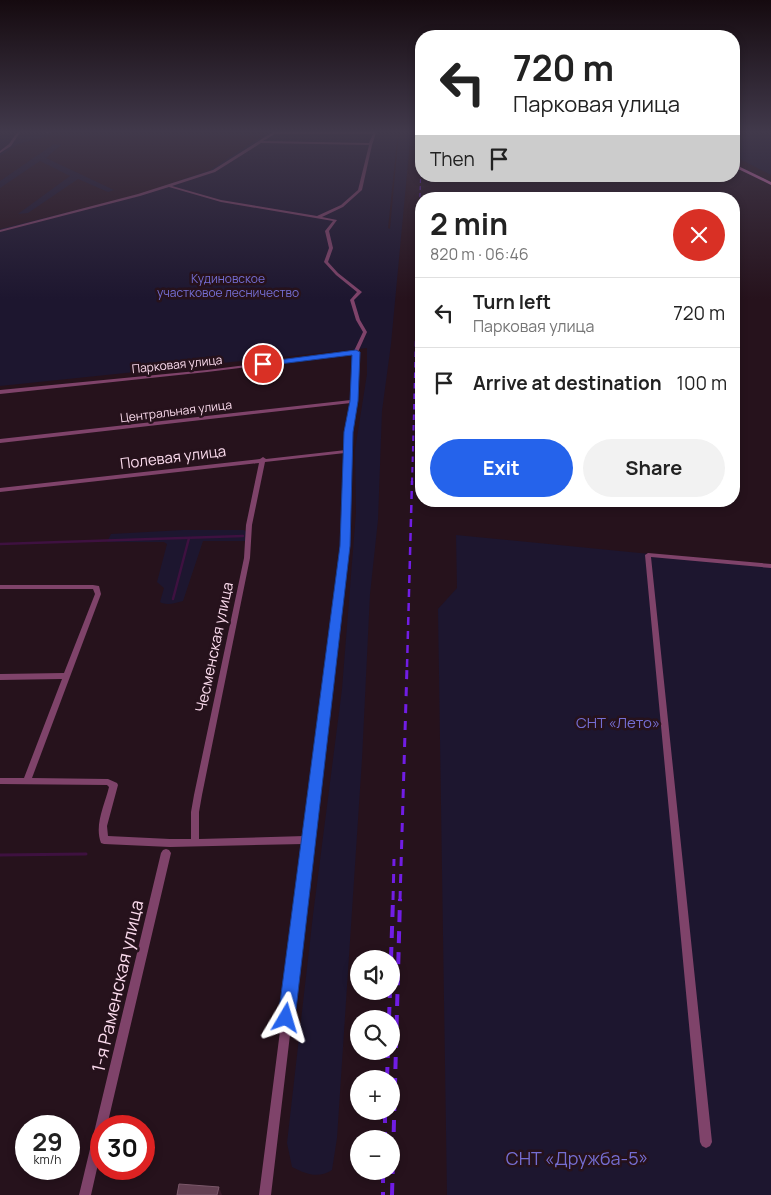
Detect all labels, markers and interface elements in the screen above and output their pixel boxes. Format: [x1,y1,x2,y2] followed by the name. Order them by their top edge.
[513,44,614,92] text: 720 m
[430,50,495,115] icon: left
[513,89,680,119] text: Парковая улица
[485,145,513,173] icon: arrive
[430,146,475,172] text: Then
[430,203,508,244] text: 2 min
[673,209,725,261] button: close
[430,243,529,265] text: 820 m · 06:46
[157,270,299,301] park label: Кудиновское участковое лесничество
[473,289,551,315] text: Turn left
[430,299,458,327] icon: left
[673,300,725,326] text: 720 m
[473,315,594,337] text: Парковая улица
[242,343,284,385] pin
[249,350,277,378] icon: arrive
[131,351,223,377] street label: Парковая улица
[430,369,458,397] icon: arrive
[473,370,662,396] text: Arrive at destination
[677,370,727,396] text: 100 m
[119,396,233,426] street label: Центральная улица
[430,439,573,497] button: Exit
[583,439,725,497] button: Share
[119,440,227,474] street label: Полевая улица
[190,580,238,714] street label: Чесменская улица
[576,712,660,733] park label: СНТ «Лето»
[86,898,148,1074] street label: 1-я Раменская улица
[350,950,400,1180] map controls
[350,950,400,1000] button: sound
[259,991,311,1043] position arrow
[350,1010,400,1060] button: search
[350,1070,400,1120] button: +
[90,1115,155,1180] speed limit sign: 30
[32,1124,63,1159] text: 29
[350,1130,400,1180] button: −
[506,1146,648,1170] park label: СНТ «Дружба-5»
[34,1151,61,1168] text: km/h

